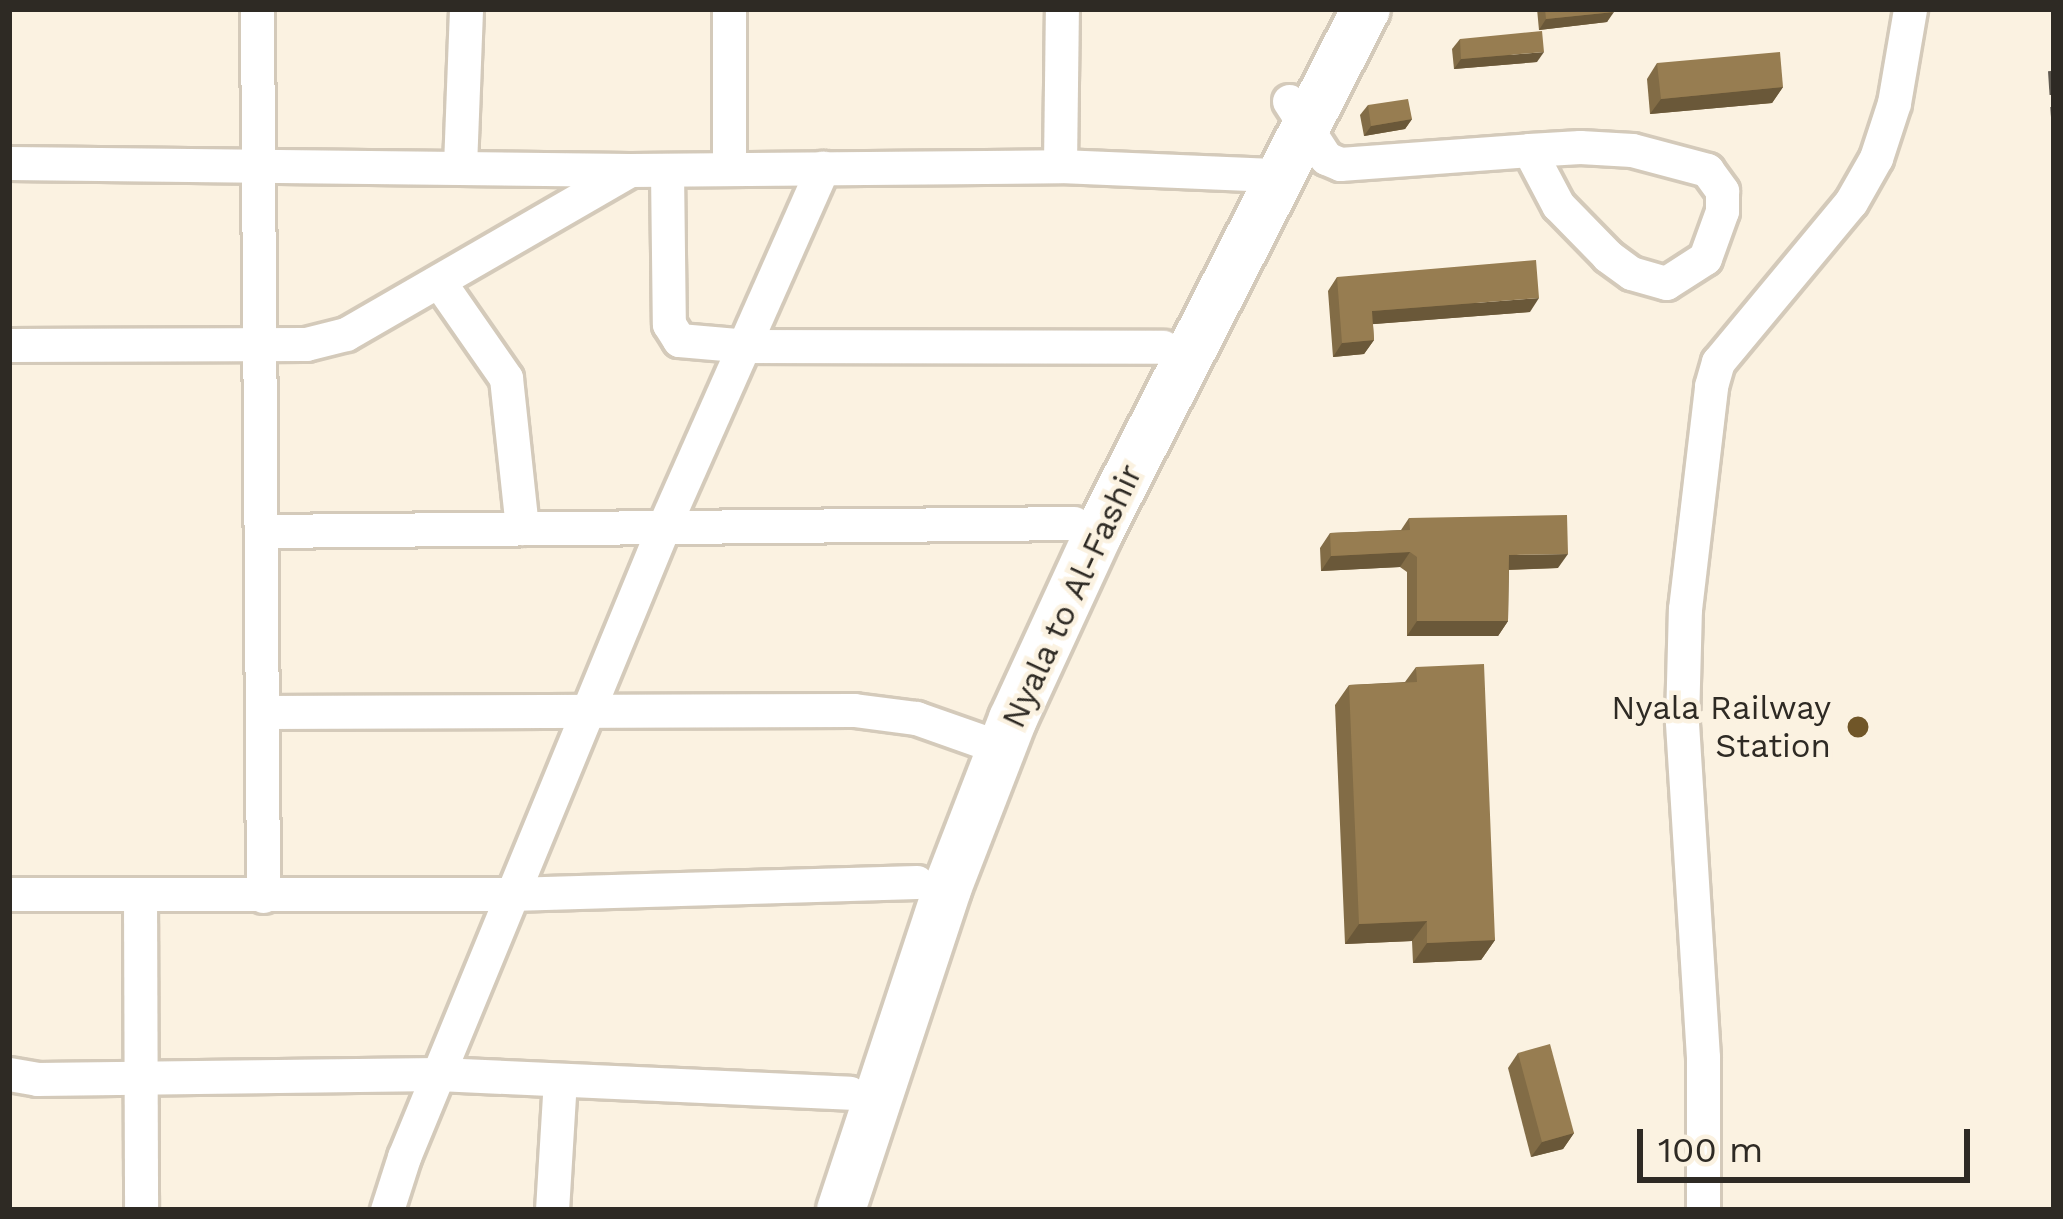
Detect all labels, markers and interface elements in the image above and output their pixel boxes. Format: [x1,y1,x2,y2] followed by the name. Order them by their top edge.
[993,457,1151,735] street label: Nyala to Al-Fashir
[1611,688,1831,766] place label: Nyala Railway Station
[1842,711,1874,743] marker: Nyala Railway Station
[1643,1105,1976,1179] scale bar
[1658,1129,1763,1171] text: 100 m

